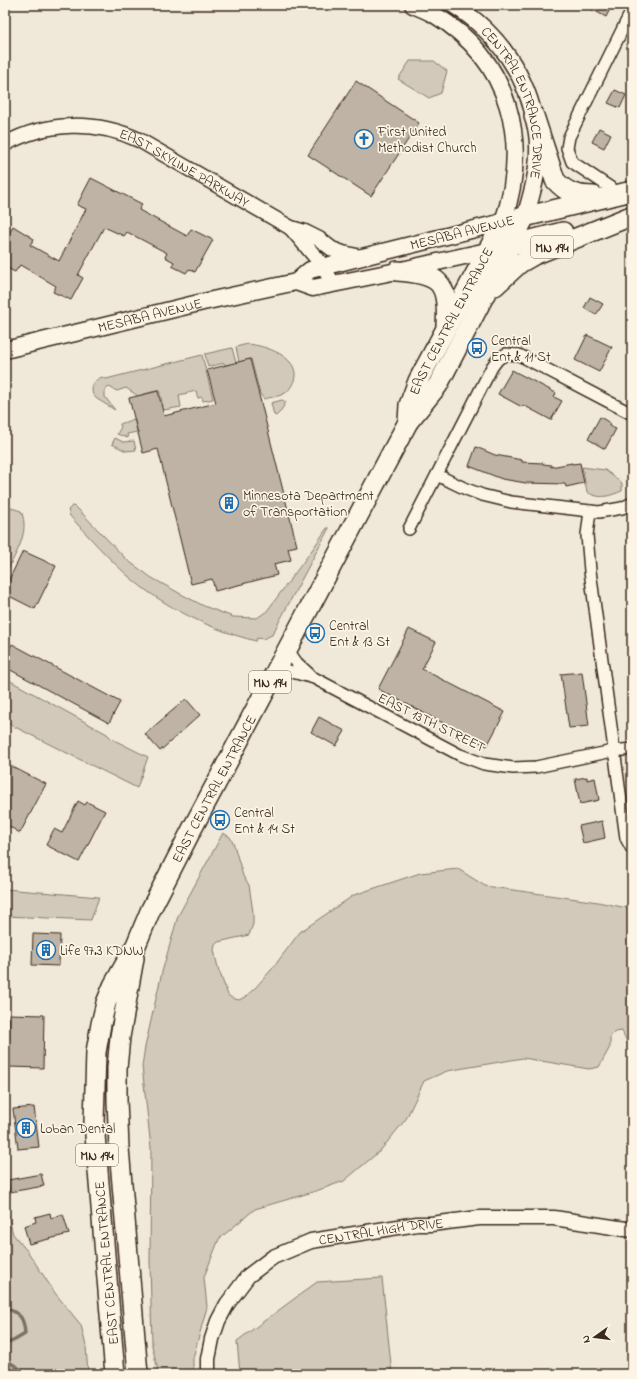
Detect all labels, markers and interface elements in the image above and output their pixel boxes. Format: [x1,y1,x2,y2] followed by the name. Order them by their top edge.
[476,22,547,181] street label: CENTRAL ENTRANCE DRIVE
[377,122,477,159] place label: First United Methodist Church
[116,124,253,214] street label: EAST SKYLINE PARKWAY
[353,128,375,150] church icon: First United Methodist Church
[408,210,517,257] street label: MESABA AVENUE
[531,236,573,258] road number: MN 194
[405,244,500,398] street label: EAST CENTRAL ENTRANCE
[96,294,204,339] street label: MESABA AVENUE
[491,331,551,368] place label: Central Ent & 11 St
[466,337,488,359] bus stop icon: Central Ent & 11 St
[243,486,374,523] place label: Minnesota Department of Transportation
[218,492,240,514] building icon: Minnesota Department of Transportation
[329,616,390,653] place label: Central Ent & 13 St
[304,622,326,644] bus stop icon: Central Ent & 13 St
[249,671,291,693] road number: MN 194
[374,688,489,758] street label: EAST 13TH STREET
[167,712,263,867] street label: EAST CENTRAL ENTRANCE
[234,803,295,840] place label: Central Ent & 14 St
[209,809,231,831] bus stop icon: Central Ent & 14 St
[35,939,57,961] building icon: Life 97.3 KDNW
[60,941,144,962] place label: Life 97.3 KDNW
[15,1117,37,1139] building icon: Loban Dental
[40,1119,115,1140] place label: Loban Dental
[76,1144,118,1166] road number: MN 194
[90,1180,125,1346] street label: EAST CENTRAL ENTRANCE
[317,1214,445,1252] street label: CENTRAL HIGH DRIVE
[575,1317,615,1357] north arrow
[578,1334,595,1345] text: N

